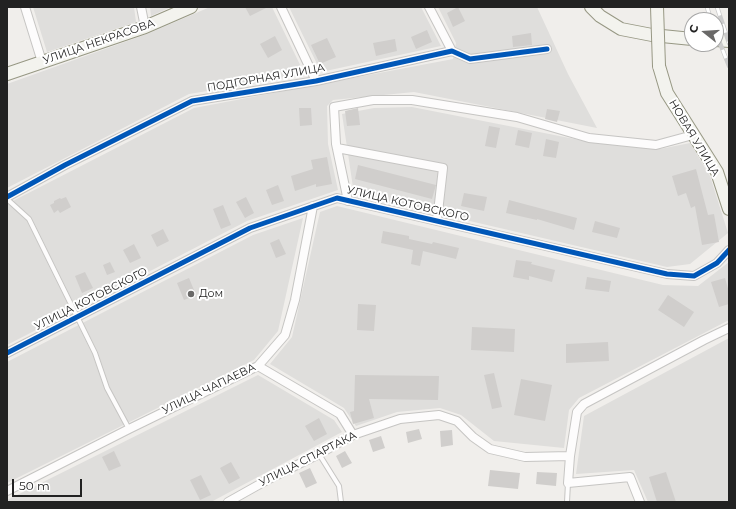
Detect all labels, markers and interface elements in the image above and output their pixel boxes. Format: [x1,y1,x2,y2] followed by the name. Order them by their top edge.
[684,12,724,52] north arrow
[41,17,157,67] street label: УЛИЦА НЕКРАСОВА
[686,23,701,35] text: С
[206,61,326,95] street label: ПОДГОРНАЯ УЛИЦА
[666,97,722,179] street label: НОВАЯ УЛИЦА
[346,184,470,224] street label: УЛИЦА КОТОВСКОГО
[32,265,150,333] street label: УЛИЦА КОТОВСКОГО
[199,287,223,301] place label: Дом
[186,289,196,299] marker: Дом
[160,361,258,417] street label: УЛИЦА ЧАПАЕВА
[257,429,359,489] street label: УЛИЦА СПАРТАКА
[14,471,84,497] scale bar
[19,478,50,493] text: 50 m

